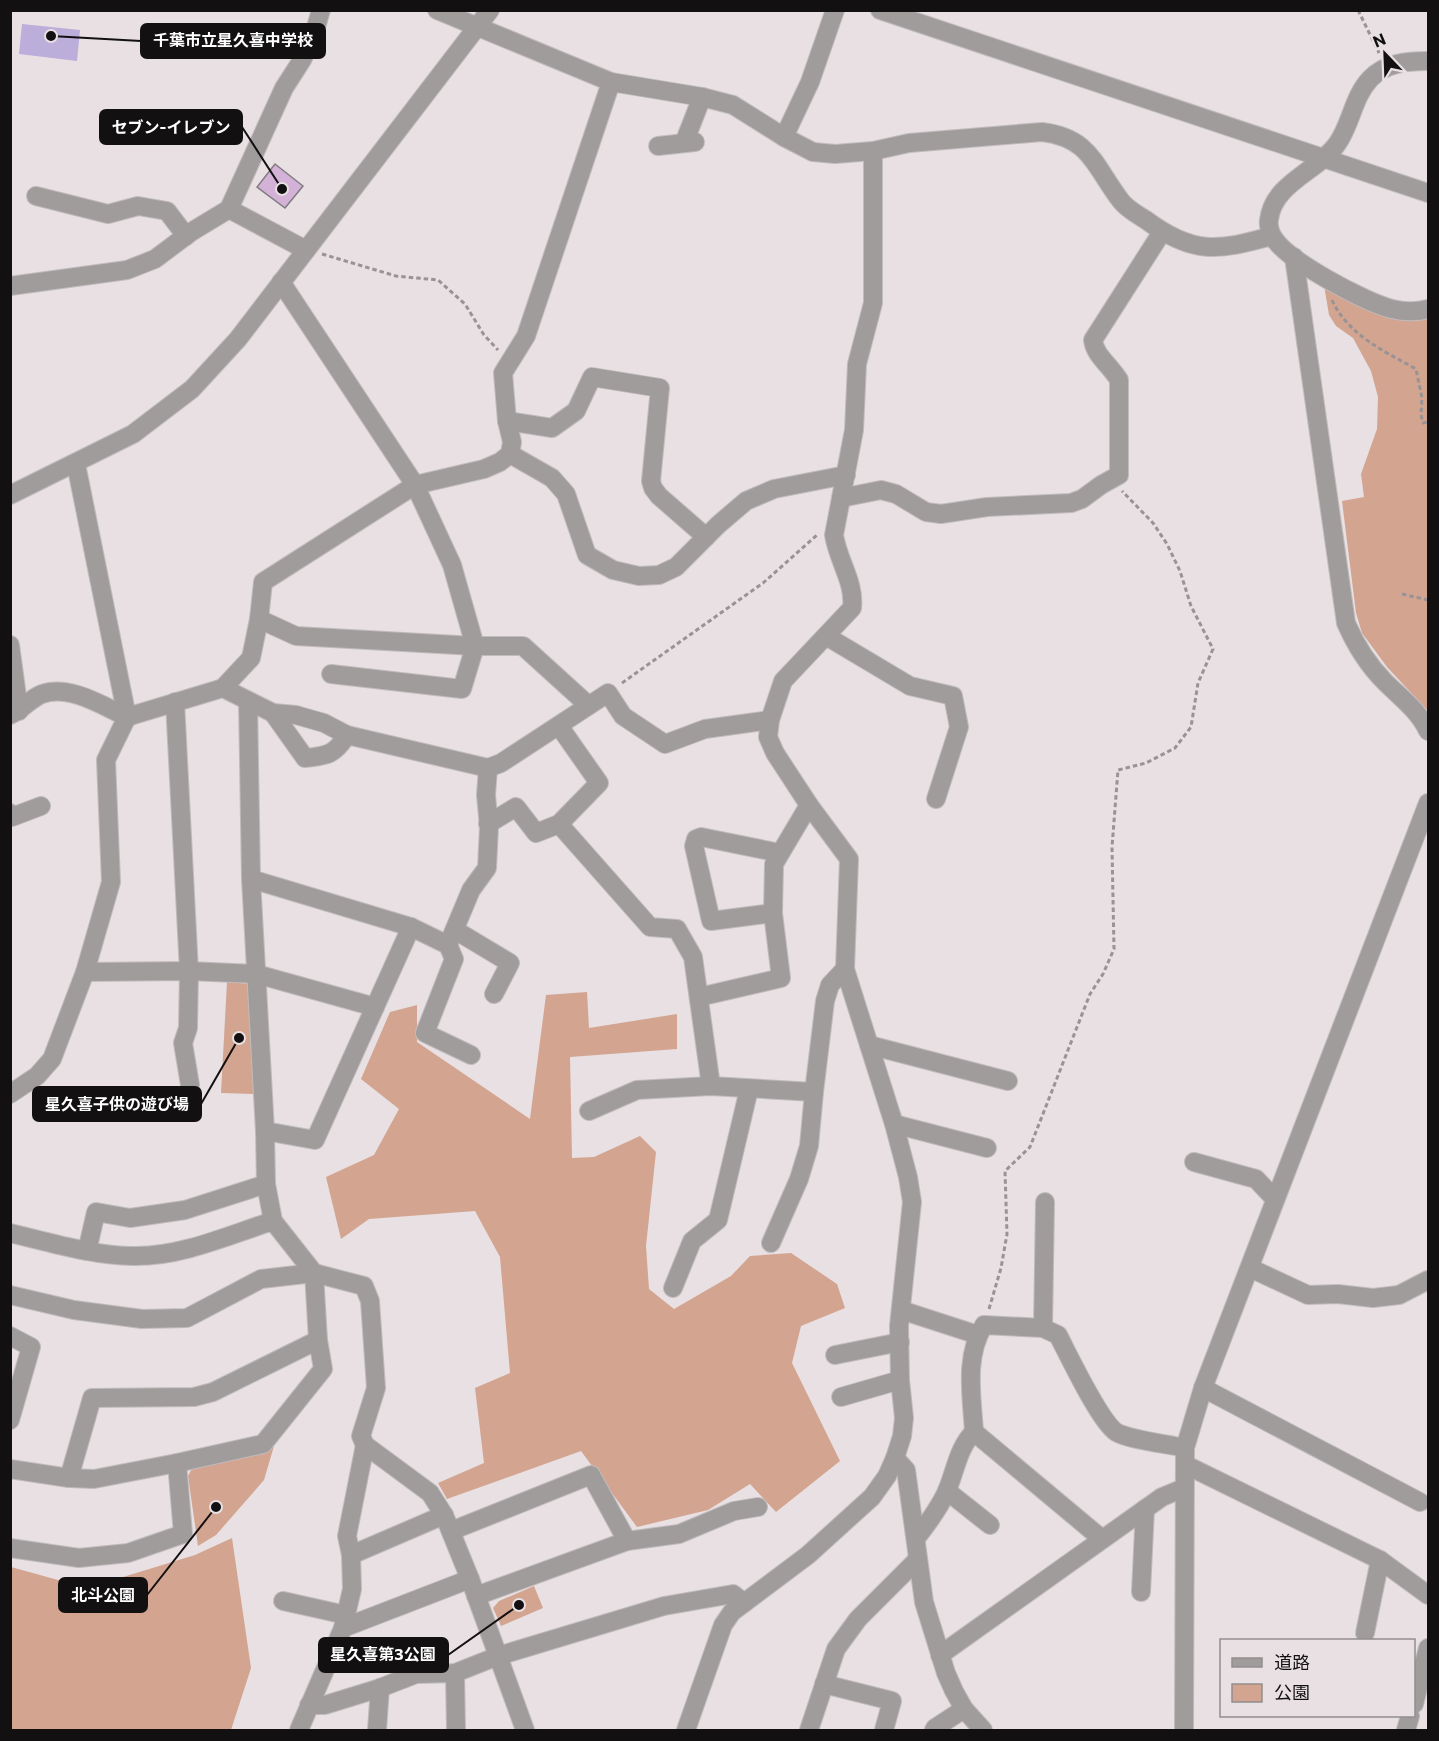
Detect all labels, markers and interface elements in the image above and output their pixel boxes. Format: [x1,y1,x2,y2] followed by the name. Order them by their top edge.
[141,24,325,58] callout: 千葉市立星久喜中学校
[1355,24,1415,84] north arrow
[1370,29,1388,51] text: N
[153,30,313,49] text: 千葉市立星久喜中学校
[100,110,242,144] callout: セブン-イレブン
[112,117,230,136] text: セブン-イレブン
[33,1087,201,1121] callout: 星久喜子供の遊び場
[45,1094,189,1113] text: 星久喜子供の遊び場
[59,1578,147,1612] callout: 北斗公園
[71,1585,135,1604] text: 北斗公園
[319,1638,448,1672] callout: 星久喜第3公園
[1220,1639,1415,1717] legend
[330,1644,436,1663] text: 星久喜第3公園
[1274,1651,1310,1673] text: 道路
[1274,1681,1310,1703] text: 公園

